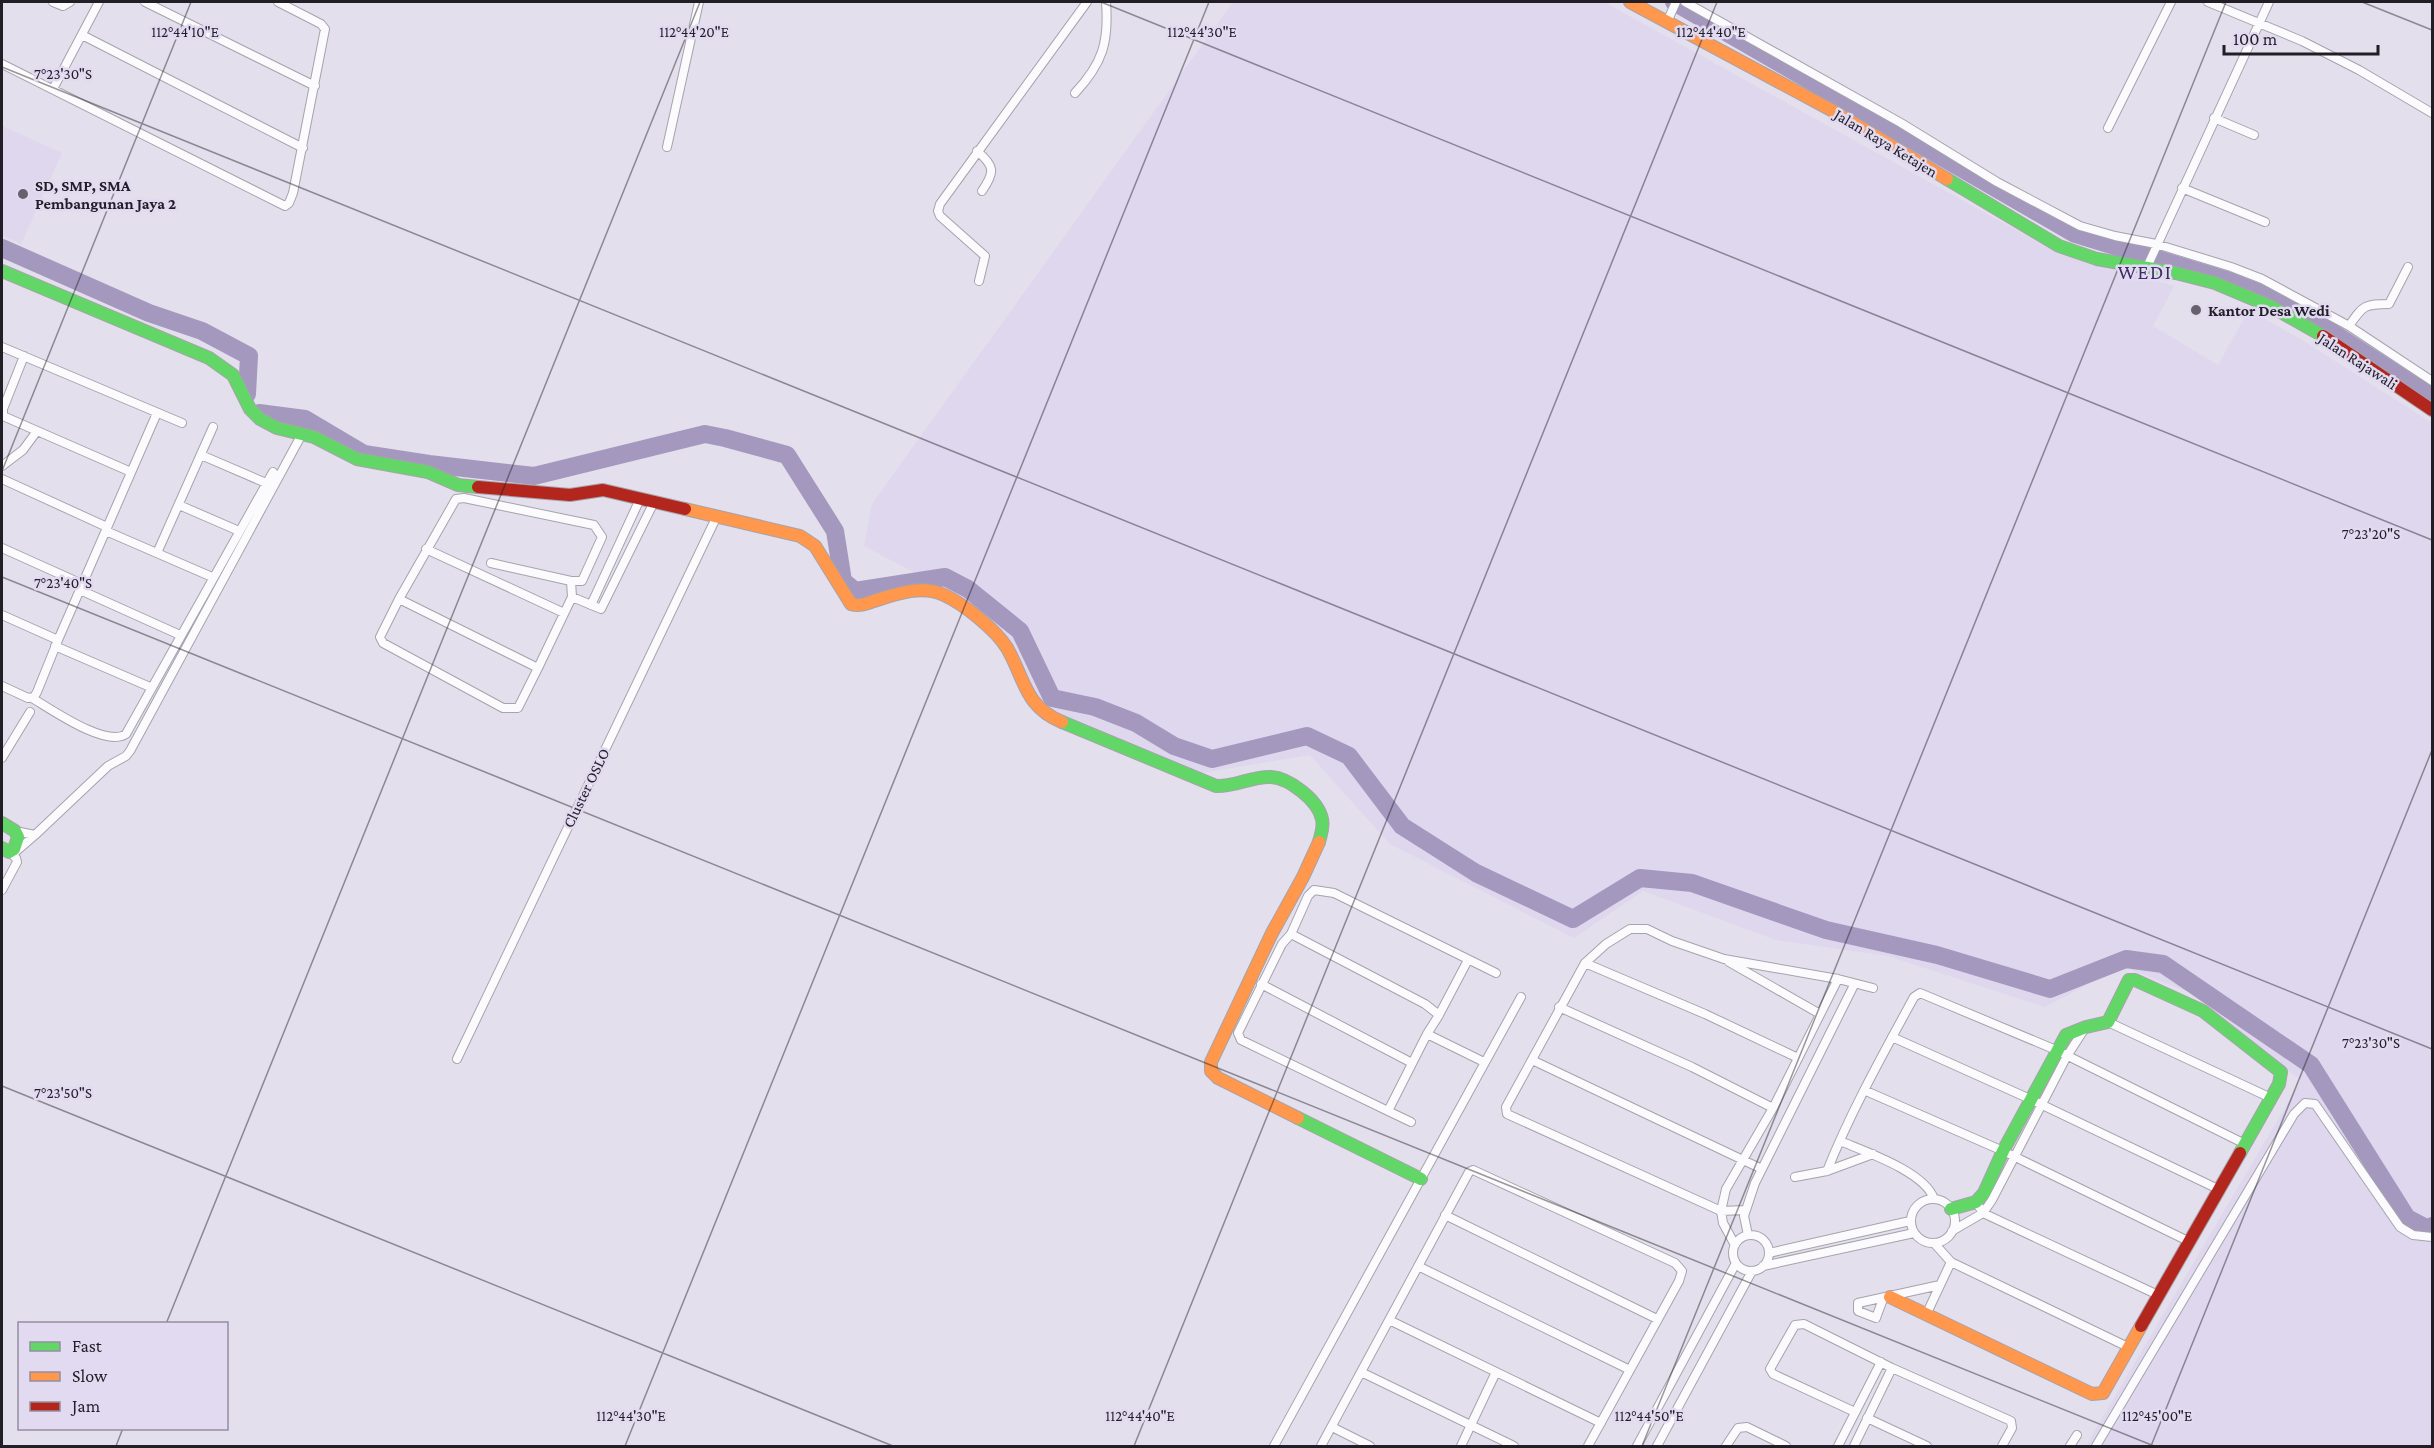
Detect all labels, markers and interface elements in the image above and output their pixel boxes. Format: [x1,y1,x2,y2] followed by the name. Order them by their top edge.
[2224,18,2378,56] scale bar
[151,24,219,40] text: 112°44'10"E
[659,24,729,40] text: 112°44'20"E
[1167,24,1237,40] text: 112°44'30"E
[1676,24,1746,40] text: 112°44'40"E
[2233,29,2278,49] text: 100 m
[34,66,92,82] text: 7°23'30"S
[1829,104,1941,182] street label: Jalan Raya Ketajen
[35,177,176,212] place label: SD, SMP, SMA Pembangunan Jaya 2
[16,187,30,201] marker: SD, SMP, SMA Pembangunan Jaya 2
[2118,261,2172,283] district label: WEDI
[2208,302,2330,319] place label: Kantor Desa Wedi
[2189,303,2203,317] marker: Kantor Desa Wedi
[2313,328,2400,394] street label: Jalan Rajawali
[2342,526,2400,542] text: 7°23'20"S
[34,575,92,591] text: 7°23'40"S
[559,746,613,830] street label: Cluster OSLO
[2342,1035,2400,1051] text: 7°23'30"S
[34,1085,92,1101] text: 7°23'50"S
[18,1322,228,1430] legend
[72,1336,103,1356] text: Fast
[72,1366,108,1386] text: Slow
[70,1396,101,1416] text: Jam
[596,1408,666,1424] text: 112°44'30"E
[1105,1408,1175,1424] text: 112°44'40"E
[1614,1408,1684,1424] text: 112°44'50"E
[2122,1408,2192,1424] text: 112°45'00"E

